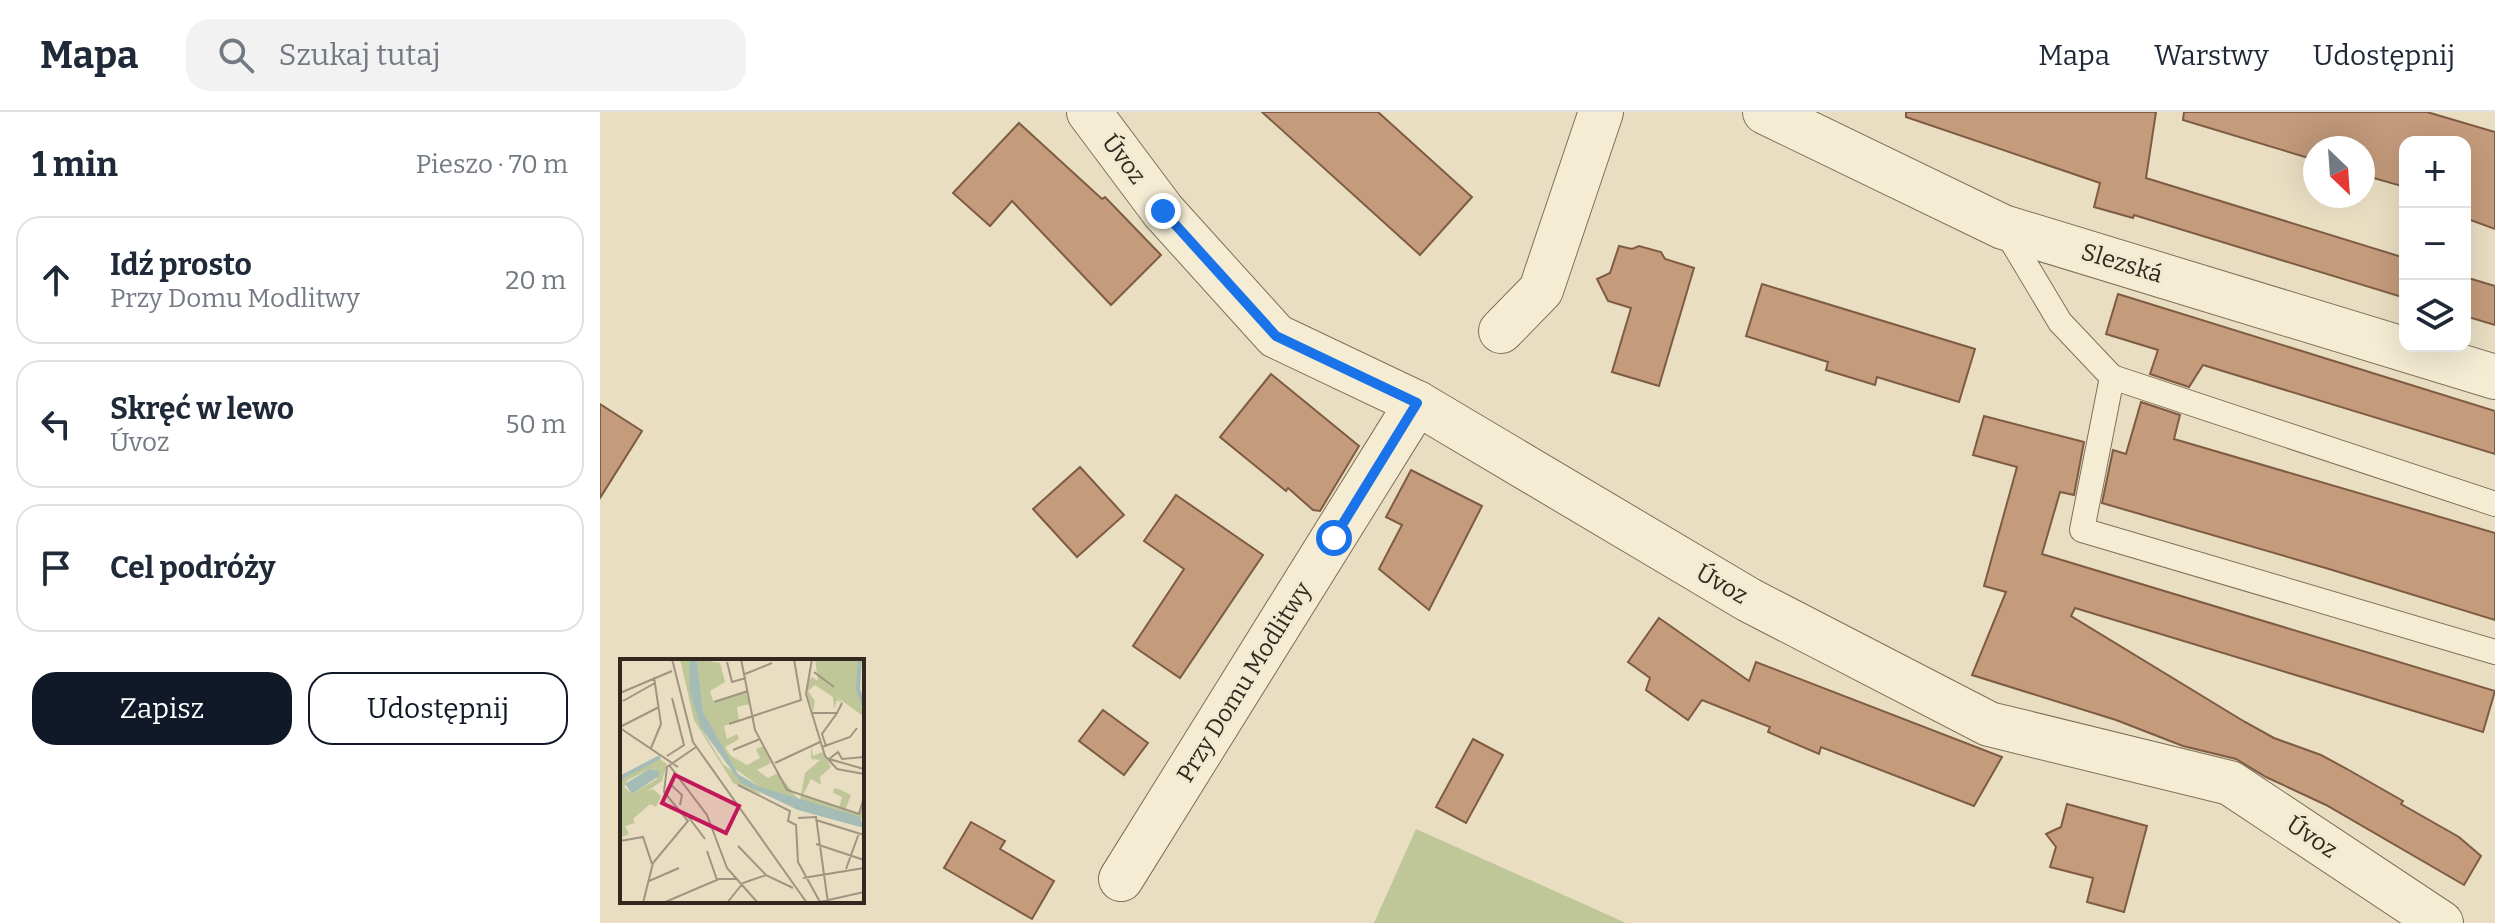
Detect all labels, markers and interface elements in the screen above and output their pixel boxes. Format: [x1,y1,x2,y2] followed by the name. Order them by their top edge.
[186,19,746,91] search box
[40,32,138,78] text: Mapa
[214,33,258,77] icon: search
[278,37,441,73] text: Szukaj tutaj
[2038,39,2110,72] text: Mapa
[2154,39,2269,72] text: Warstwy
[2313,39,2455,72] text: Udostępnij
[1096,128,1152,189] street label: Úvoz
[2303,136,2375,208] north arrow
[2399,136,2471,352] map controls
[2399,136,2471,208] button: +
[32,144,118,185] text: 1 min
[416,149,568,180] text: Pieszo · 70 m
[1145,193,1181,229] route end
[2399,208,2471,280] button: −
[2078,237,2166,289] street label: Slezská
[110,247,252,283] text: Idź prosto
[34,258,78,302] icon: ahead
[505,265,566,296] text: 20 m
[2399,280,2471,352] button: layers
[110,283,360,314] text: Przy Domu Modlitwy
[110,391,294,427] text: Skręć w lewo
[34,402,78,446] icon: left
[505,409,566,440] text: 50 m
[110,427,169,458] text: Úvoz
[1316,520,1352,556] route start
[34,546,78,590] icon: arrive
[110,550,275,586] text: Cel podróży
[1691,557,1753,610] street label: Úvoz
[1171,577,1317,787] street label: Przy Domu Modlitwy
[620,659,864,903] inset map
[32,672,292,745] button: Zapisz
[308,672,568,745] button: Udostępnij
[2281,809,2343,864] street label: Úvoz

